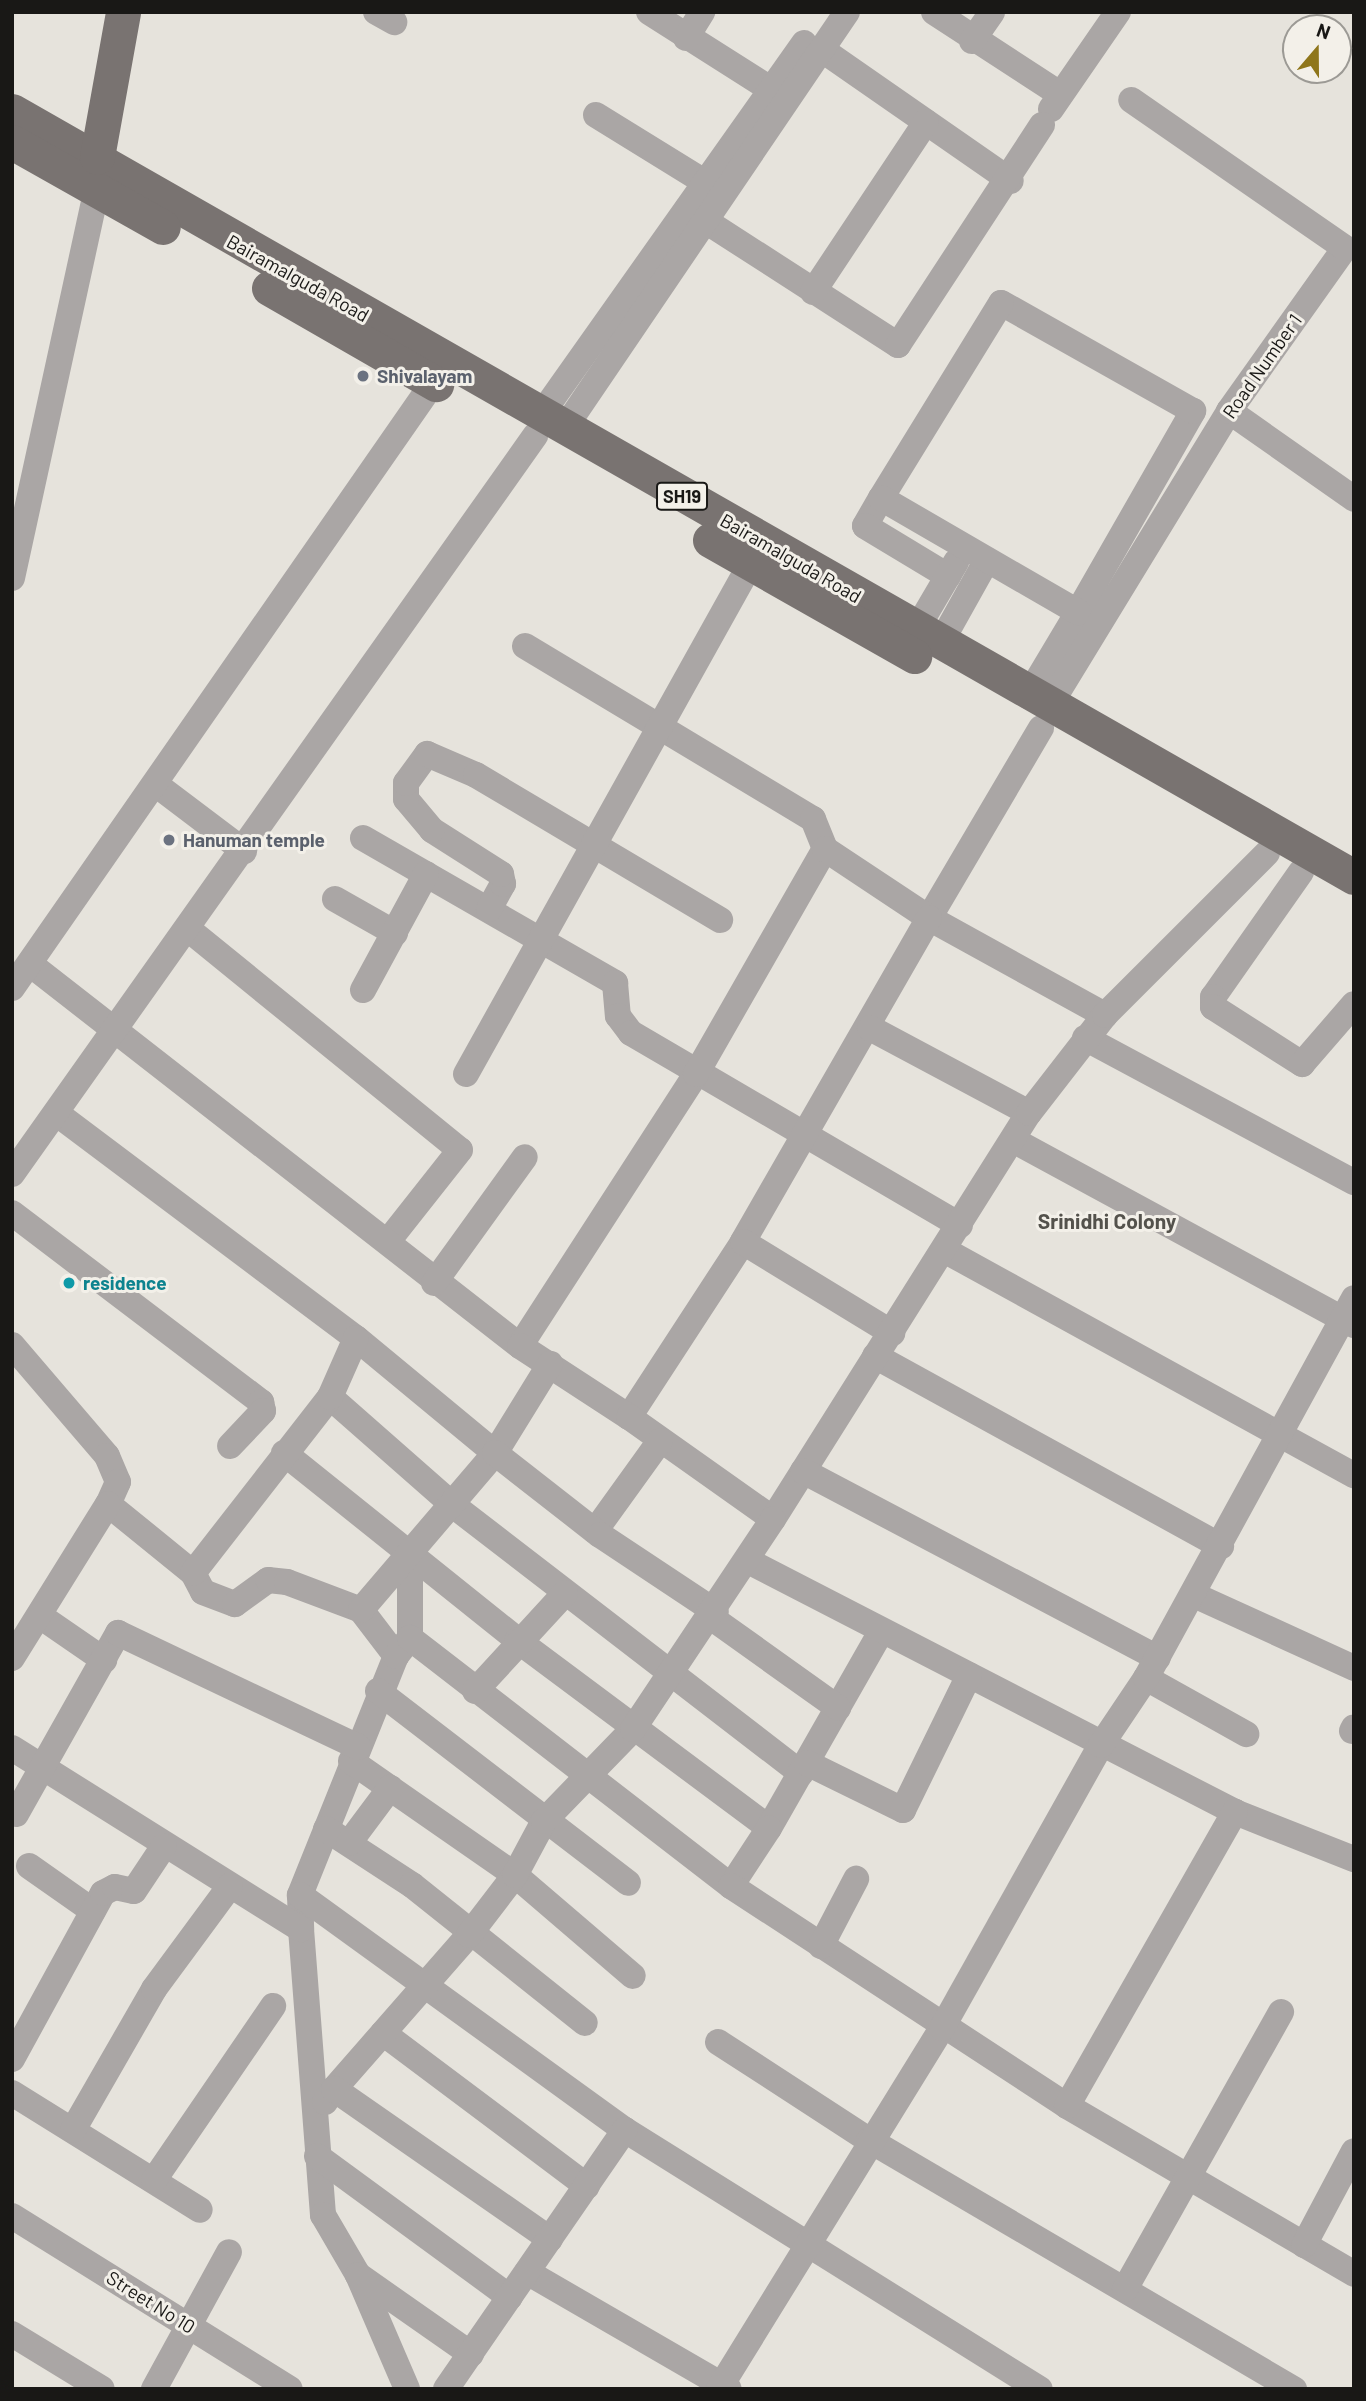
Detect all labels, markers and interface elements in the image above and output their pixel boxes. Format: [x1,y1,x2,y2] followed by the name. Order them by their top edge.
[1282,14,1352,84] north arrow
[1314,18,1334,44] text: N
[223,229,373,327] street label: Bairamalguda Road
[1218,309,1306,423] street label: Road Number 1
[377,365,472,387] place label: Shivalayam
[355,368,371,384] marker: Shivalayam
[656,482,708,510] road number: SH19
[716,508,866,608] street label: Bairamalguda Road
[183,829,325,851] place label: Hanuman temple
[161,832,177,848] marker: Hanuman temple
[1038,1208,1176,1234] district label: Srinidhi Colony
[83,1272,167,1294] place label: residence
[61,1275,77,1291] marker: residence
[103,2266,199,2338] street label: Street No 10

